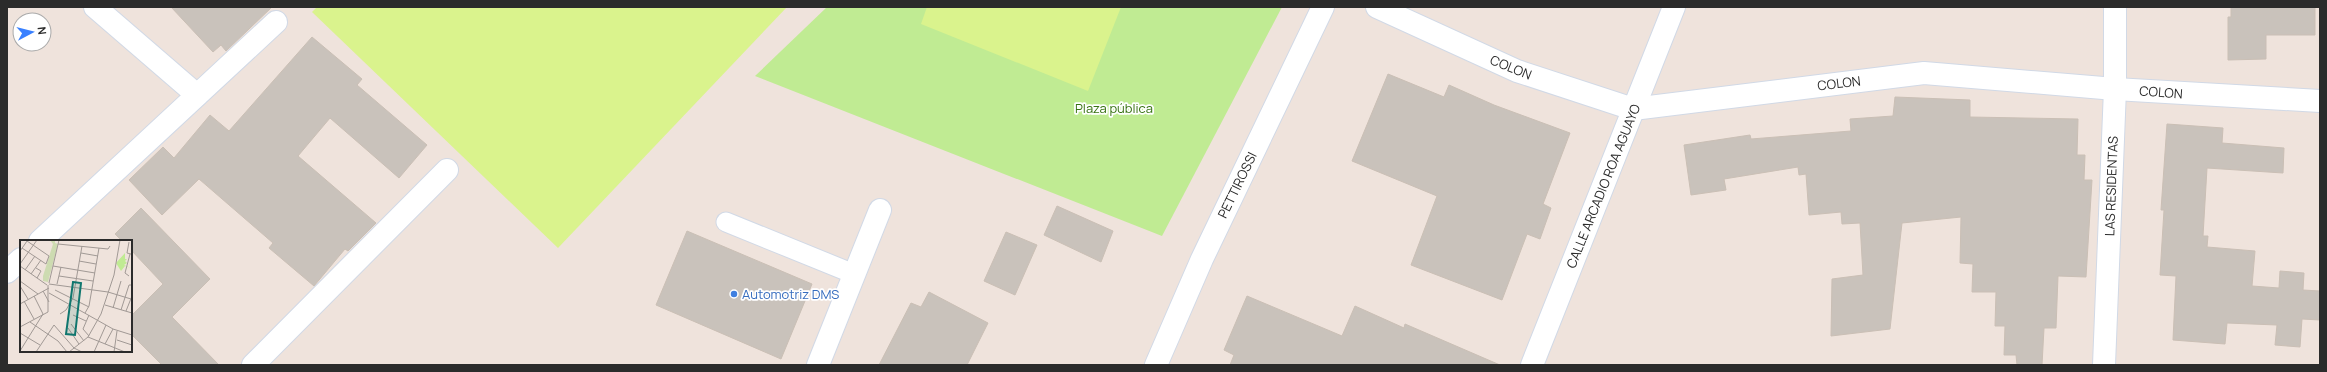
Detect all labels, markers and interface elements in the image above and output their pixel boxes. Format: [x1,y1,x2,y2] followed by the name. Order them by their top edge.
[12,12,52,52] north arrow
[34,26,50,36] text: N
[1488,51,1534,83] street label: COLON
[1816,71,1862,95] street label: COLON
[2139,82,2183,102] street label: COLON
[1075,99,1153,117] park label: Plaza pública
[1562,101,1644,271] street label: CALLE ARCADIO ROA AGUAYO
[2100,136,2122,236] street label: LAS RESIDENTAS
[1213,149,1261,221] street label: PETTIROSSI
[20,240,132,352] inset map
[742,285,839,303] place label: Automotriz DMS
[729,289,739,299] marker: Automotriz DMS

